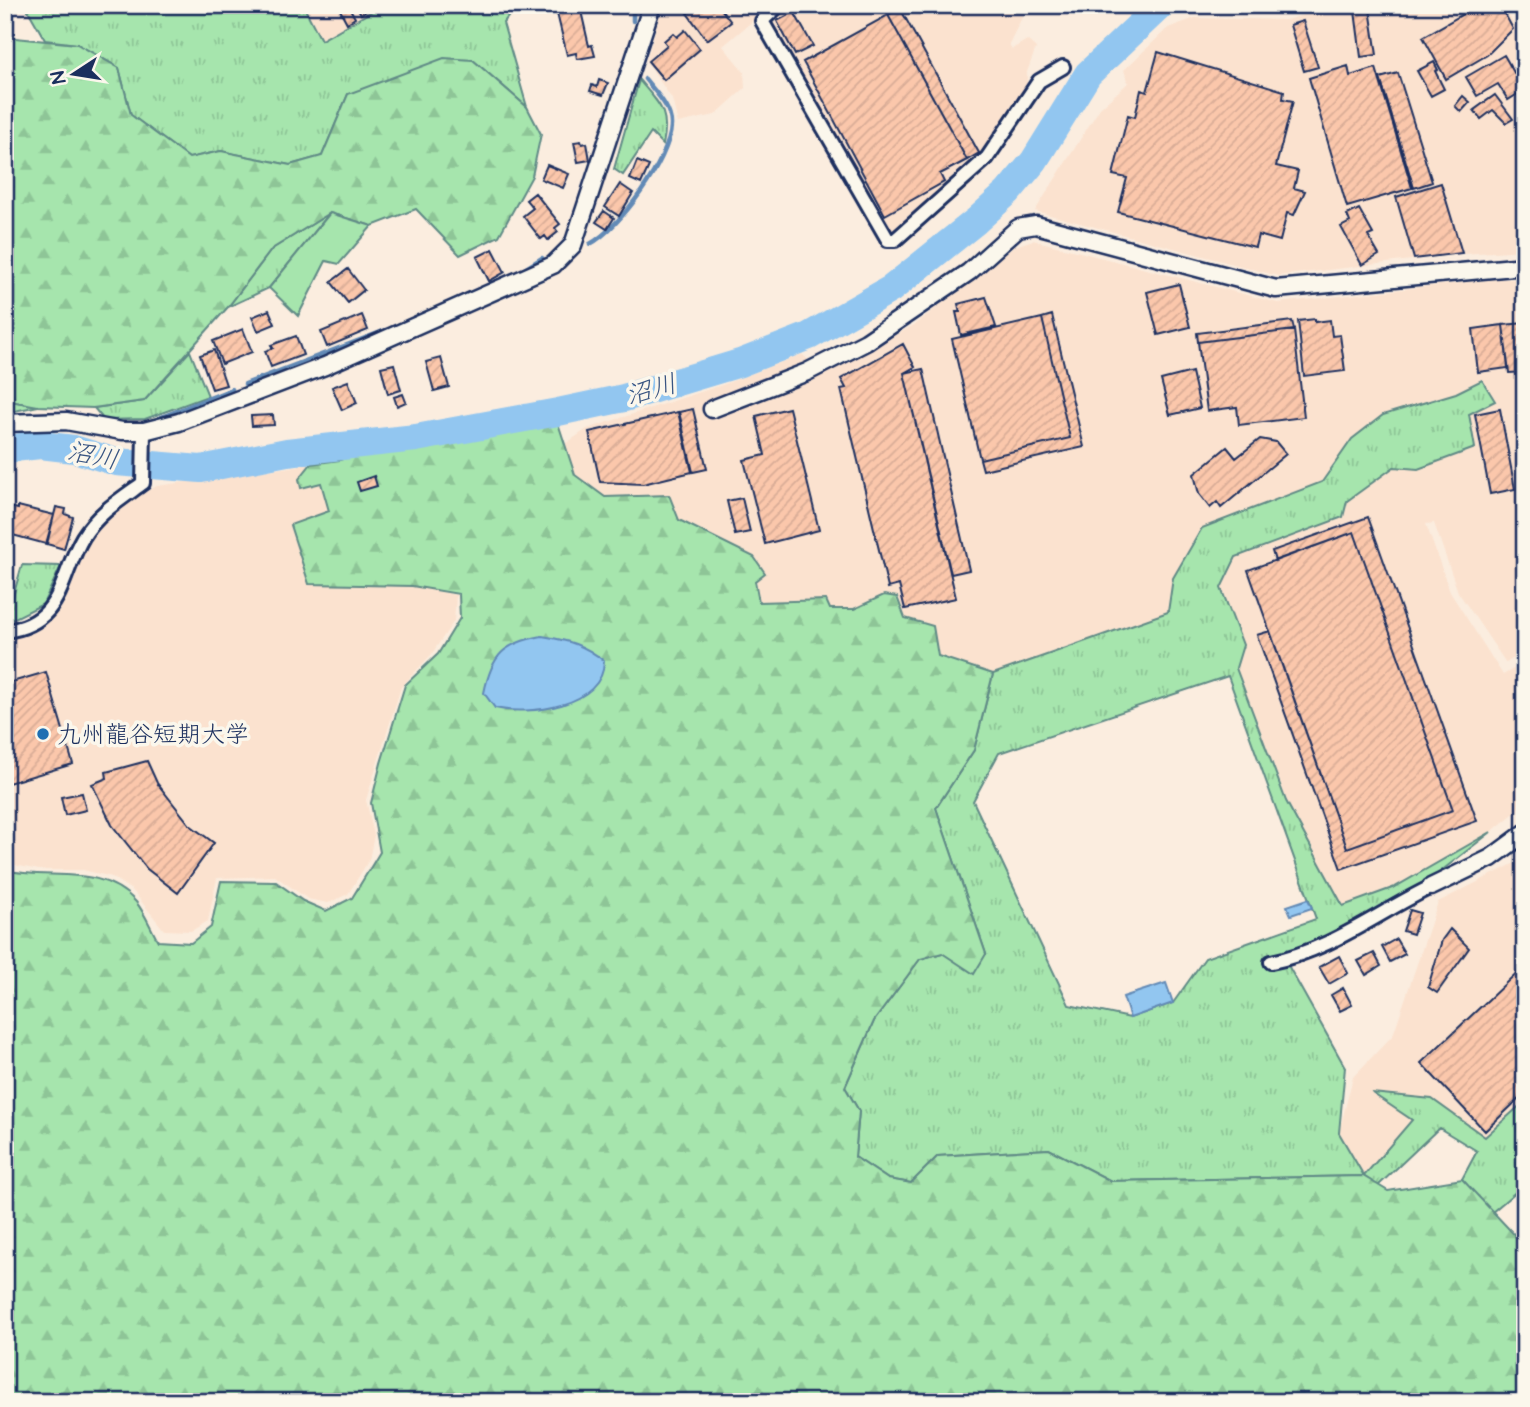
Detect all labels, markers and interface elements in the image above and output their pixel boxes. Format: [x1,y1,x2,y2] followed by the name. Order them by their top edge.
[38,38,108,108] north arrow
[44,69,73,86] text: N
[621,365,681,414] water label: 沼川
[64,433,122,479] water label: 沼川
[57,718,249,752] place label: 九州龍谷短期大学
[35,726,51,742] marker: 九州龍谷短期大学

